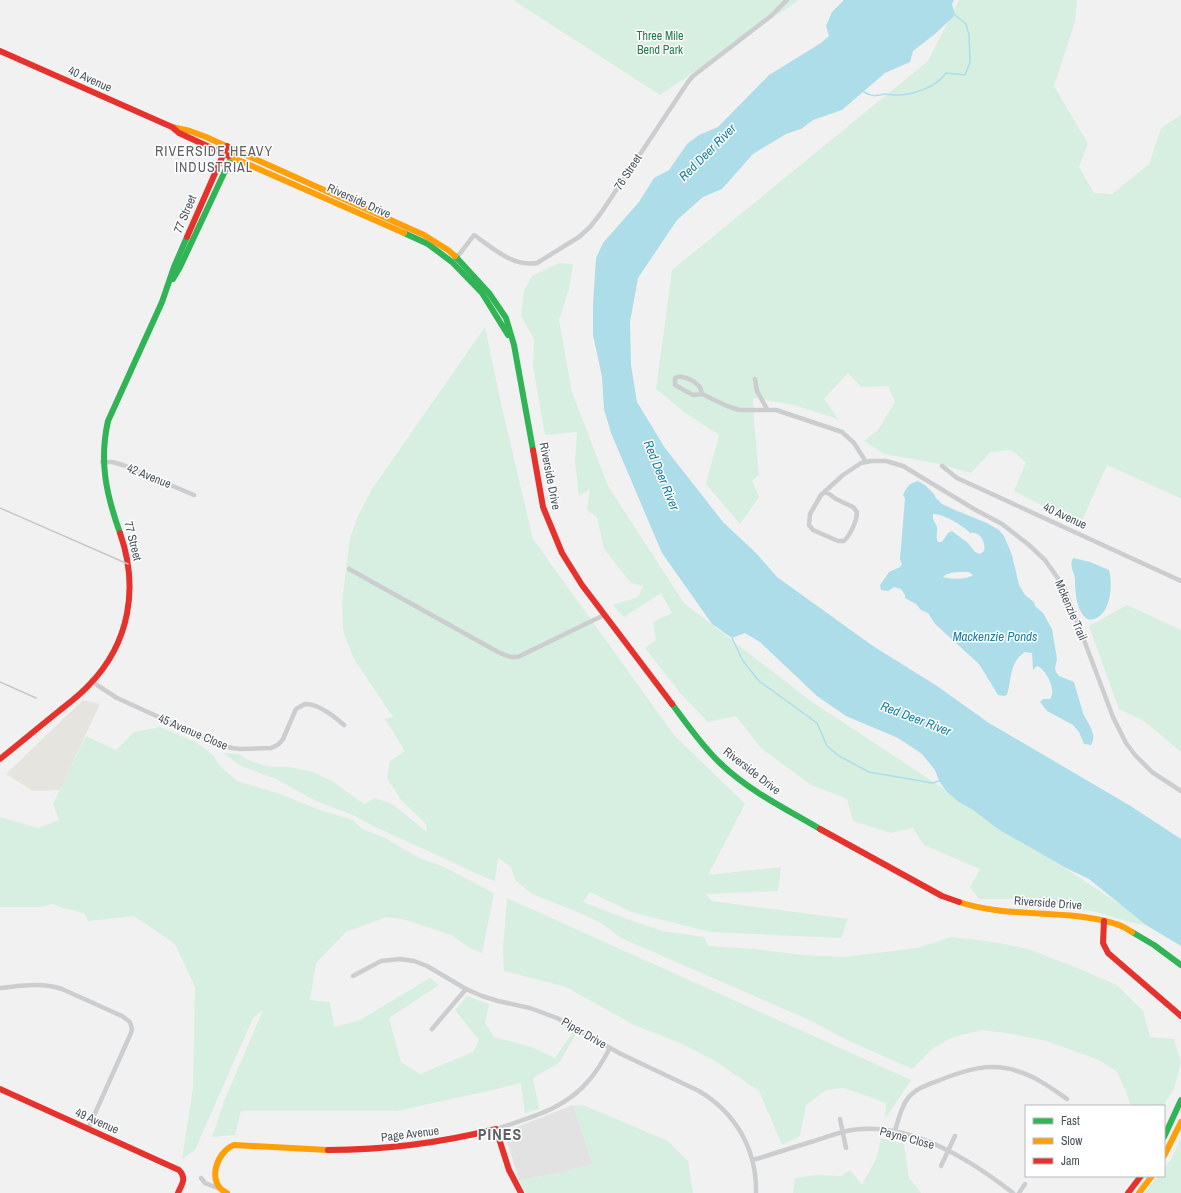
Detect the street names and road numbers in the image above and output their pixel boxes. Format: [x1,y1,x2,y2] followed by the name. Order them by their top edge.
[66,62,114,96] street label: 40 Avenue
[610,151,646,193] street label: 76 Street
[325,180,393,222] street label: Riverside Drive
[170,192,200,236] street label: 77 Street
[536,441,564,511] street label: Riverside Drive
[125,460,173,492] street label: 42 Avenue
[1041,499,1089,533] street label: 40 Avenue
[120,520,146,563] street label: 77 Street
[1051,577,1091,643] street label: Mckenzie Trail
[156,710,230,754] street label: 45 Avenue Close
[720,744,784,798] street label: Riverside Drive
[1013,893,1083,913] street label: Riverside Drive
[558,1014,610,1052] street label: Piper Drive
[73,1104,121,1138] street label: 49 Avenue
[380,1123,440,1145] street label: Page Avenue
[878,1123,936,1153] street label: Payne Close

